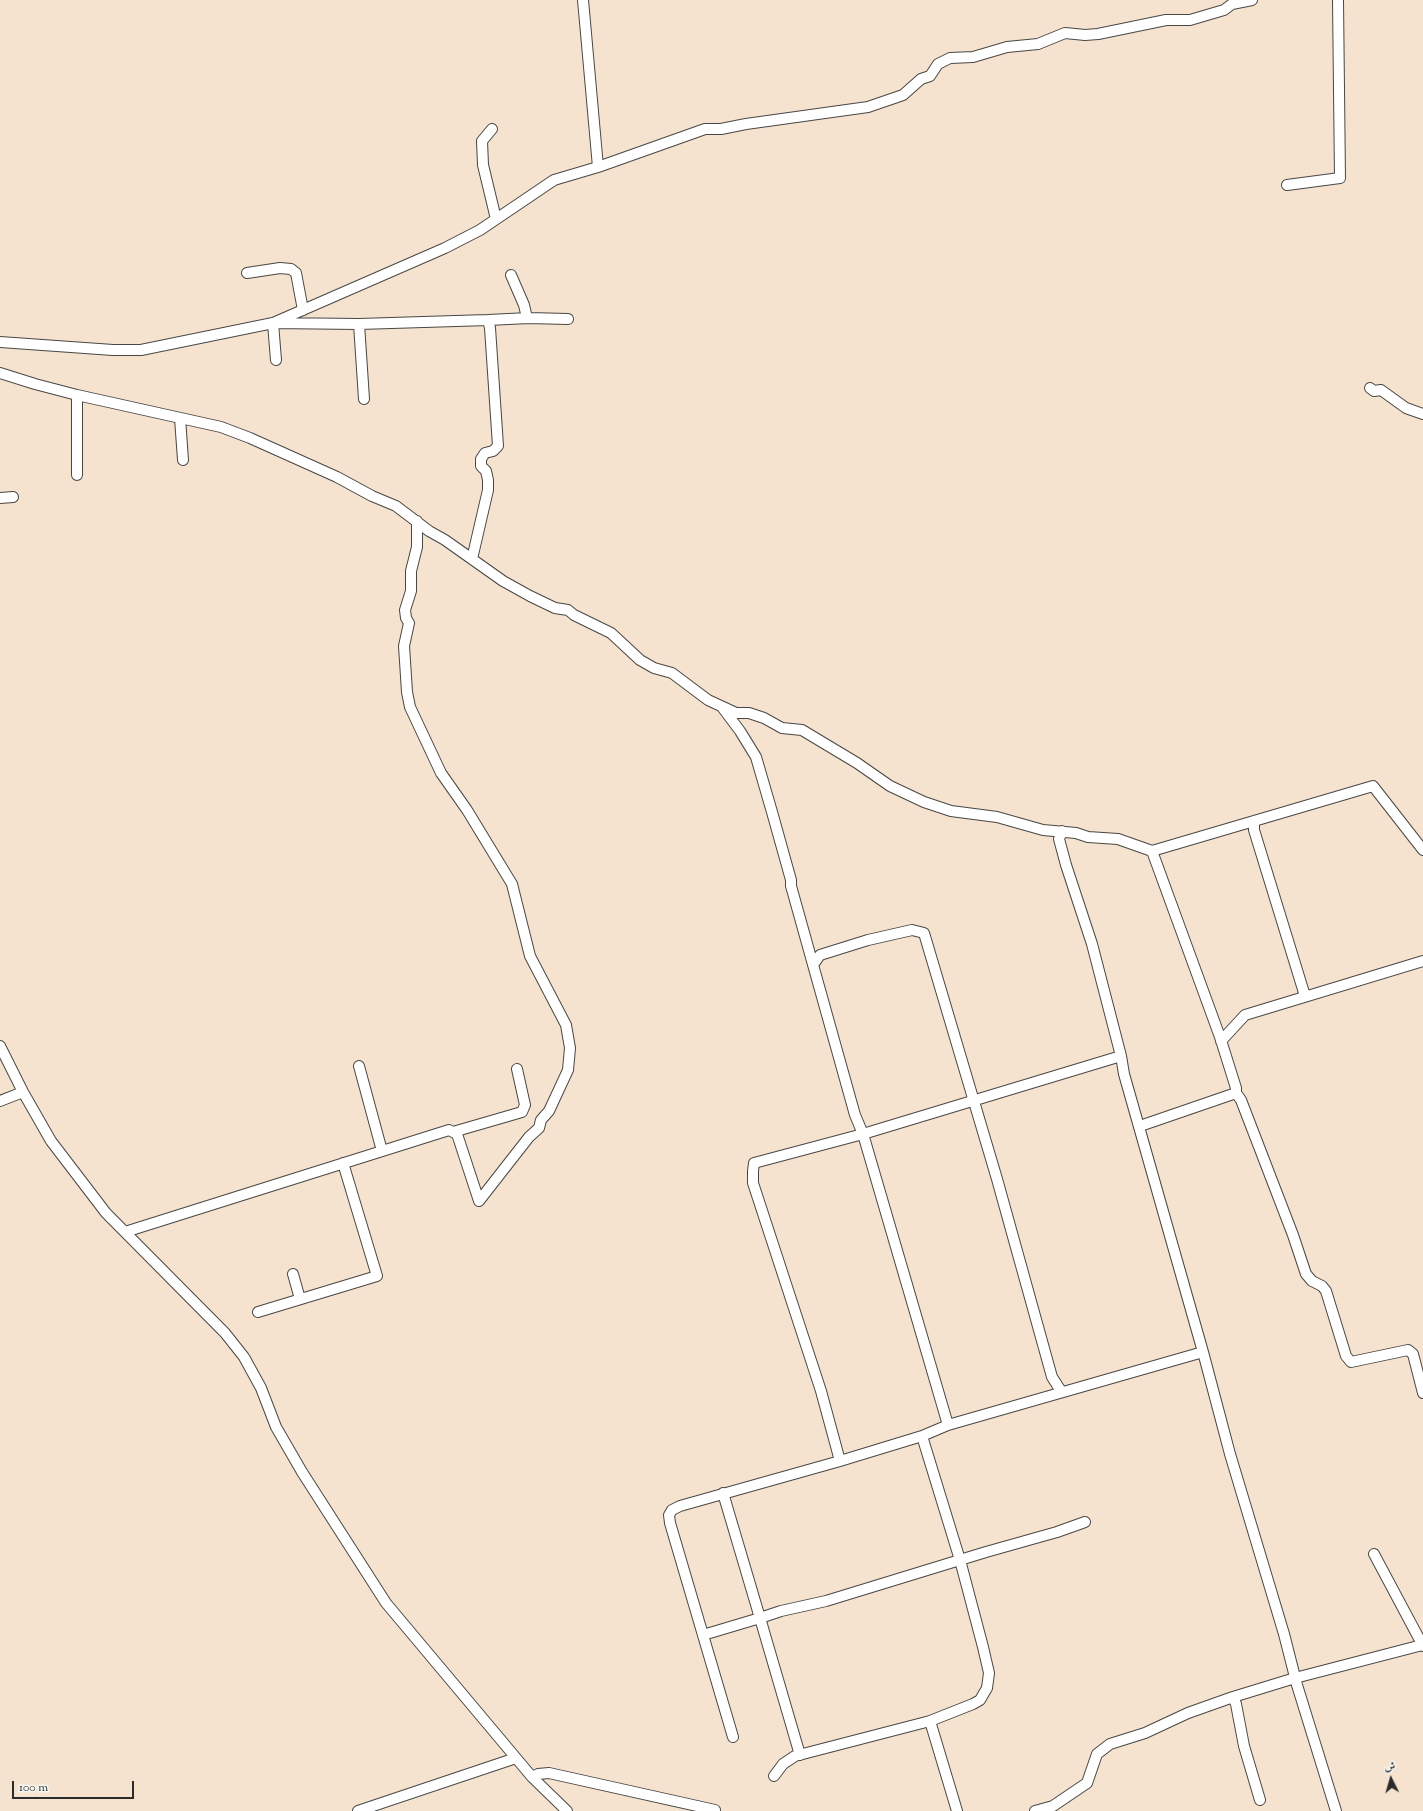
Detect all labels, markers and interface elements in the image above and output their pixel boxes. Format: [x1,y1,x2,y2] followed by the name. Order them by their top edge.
[1371,1759,1411,1799] north arrow
[1384,1759,1396,1775] text: ش
[14,1773,136,1799] scale bar
[19,1779,48,1797] text: 100 m

